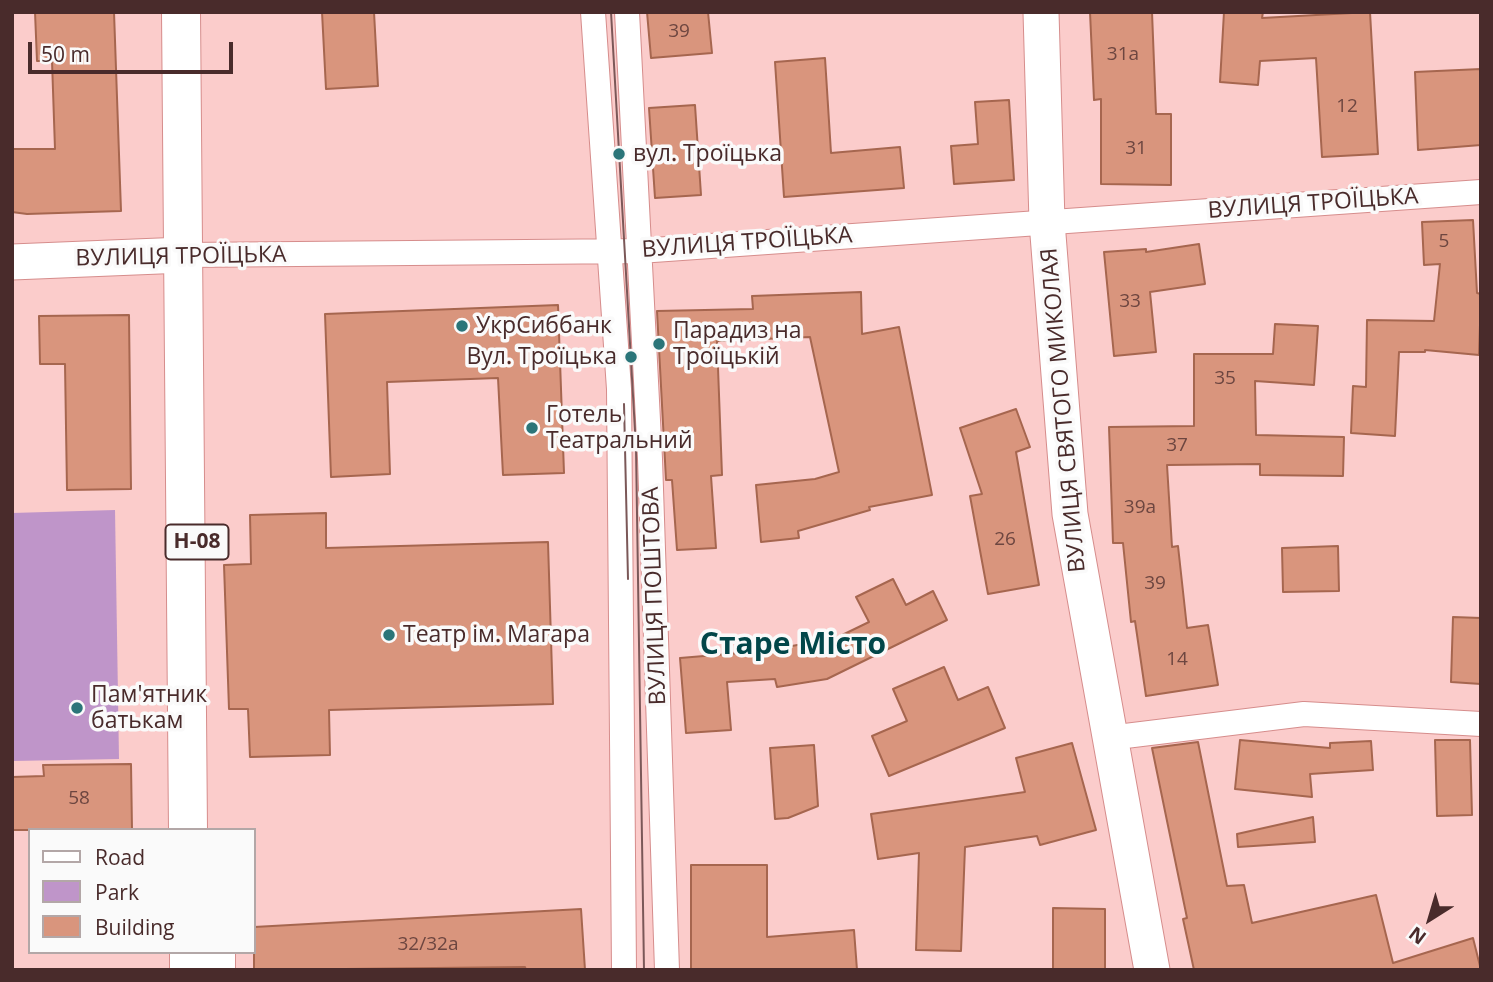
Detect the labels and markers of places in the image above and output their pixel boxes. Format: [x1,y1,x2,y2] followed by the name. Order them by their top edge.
[633,140,782,168] place label: вул. Троїцька
[611,146,627,162] marker: вул. Троїцька
[476,312,612,340] place label: УкрСиббанк
[673,317,802,371] place label: Парадиз на Троїцькій
[454,318,470,334] marker: УкрСиббанк
[651,336,667,352] marker: Парадиз на Троїцькій
[466,343,617,371] place label: Вул. Троїцька
[623,349,639,365] marker: Вул. Троїцька
[546,401,693,455] place label: Готель Театральний
[524,420,540,436] marker: Готель Театральний
[403,621,590,649] place label: Театр ім. Магара
[381,627,397,643] marker: Театр ім. Магара
[91,681,207,735] place label: Пам'ятник батькам
[69,700,85,716] marker: Пам'ятник батькам

